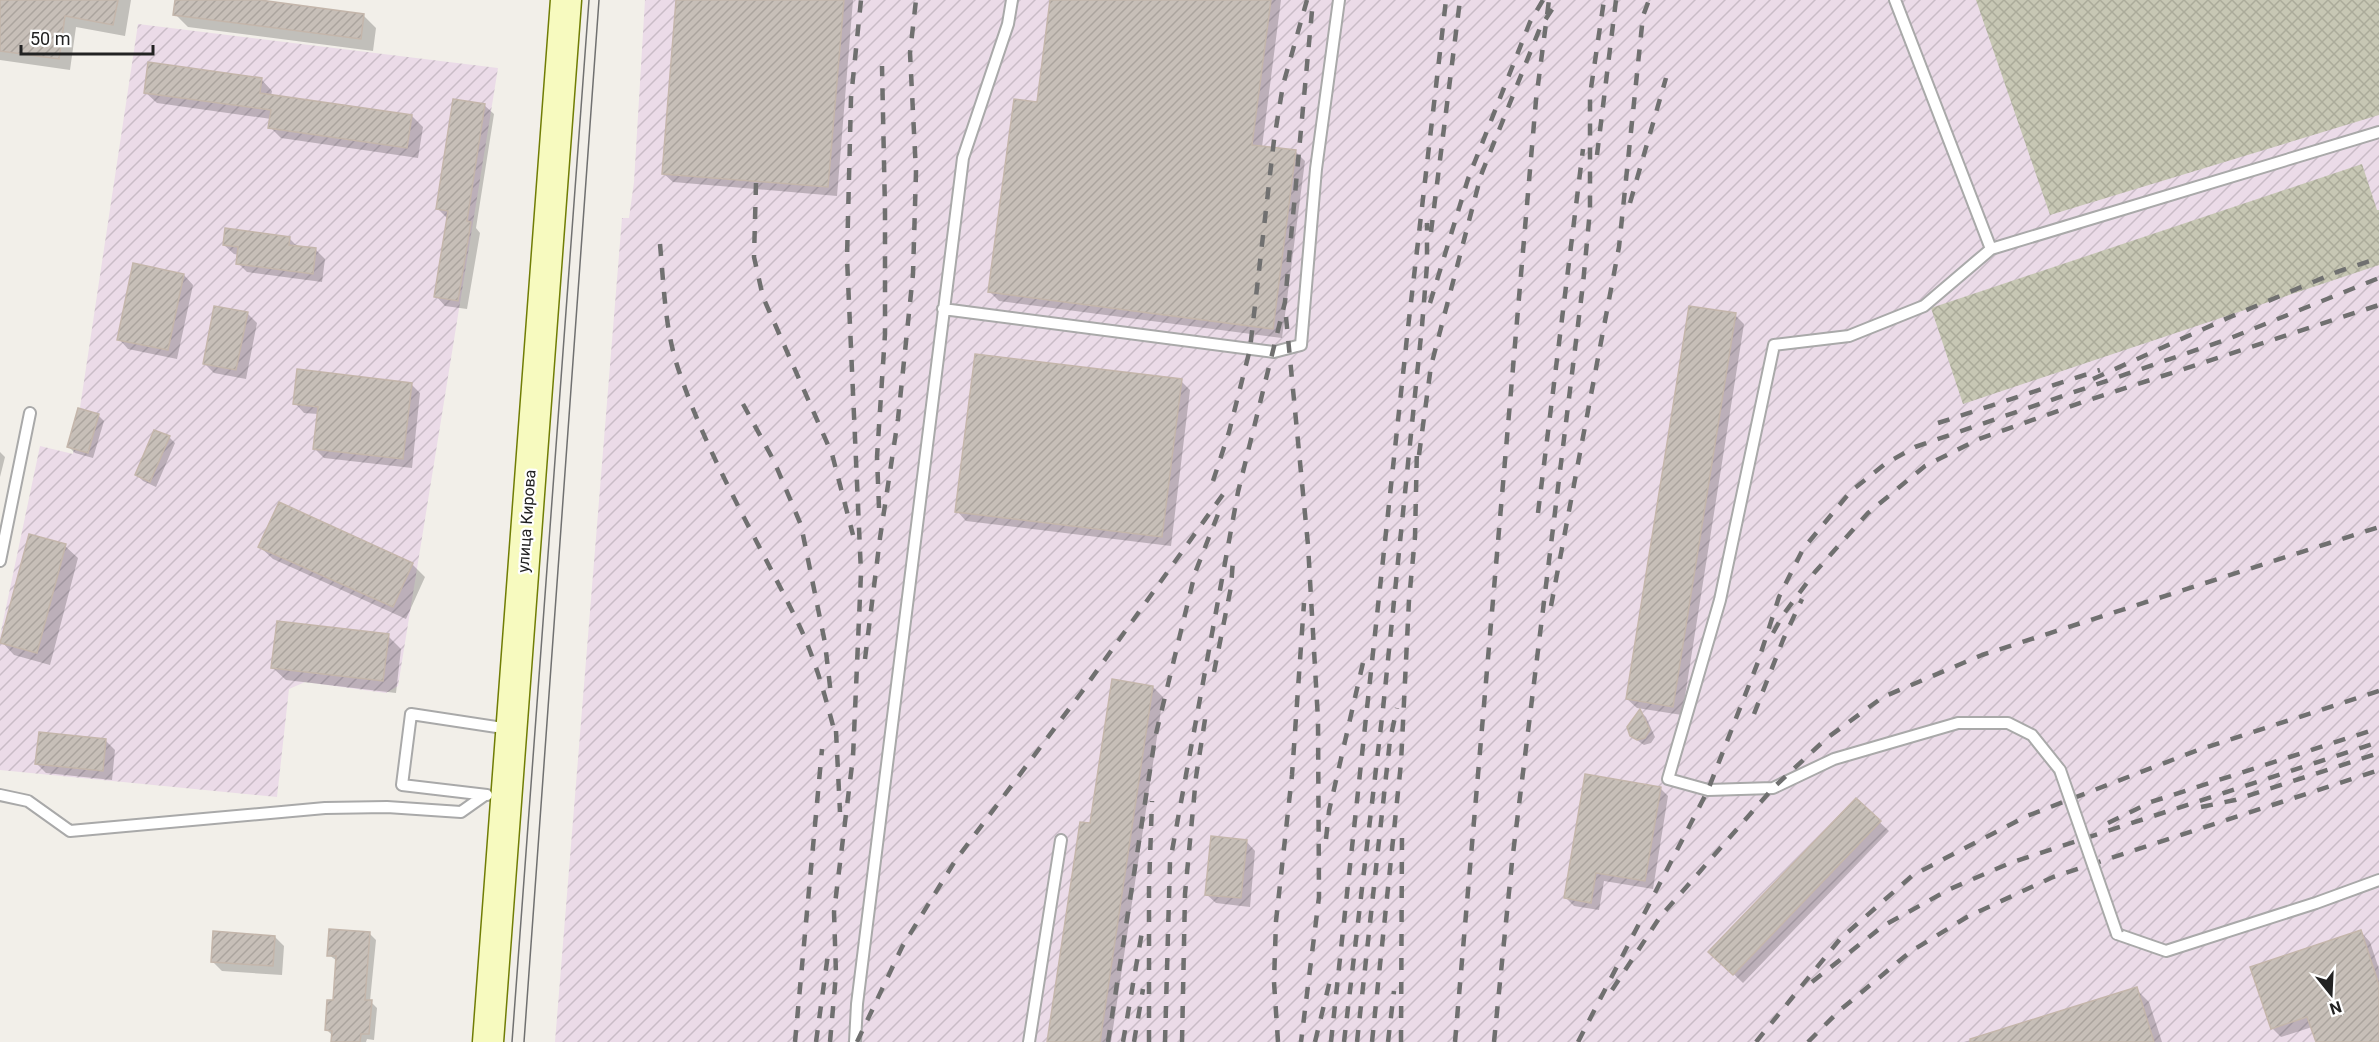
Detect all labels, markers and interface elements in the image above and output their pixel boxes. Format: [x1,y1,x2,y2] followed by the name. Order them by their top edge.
[21,18,153,56] scale bar
[30,28,70,49] text: 50 m
[513,469,540,573] street label: улица Кирова
[2301,964,2361,1024] north arrow
[2327,997,2344,1019] text: N

